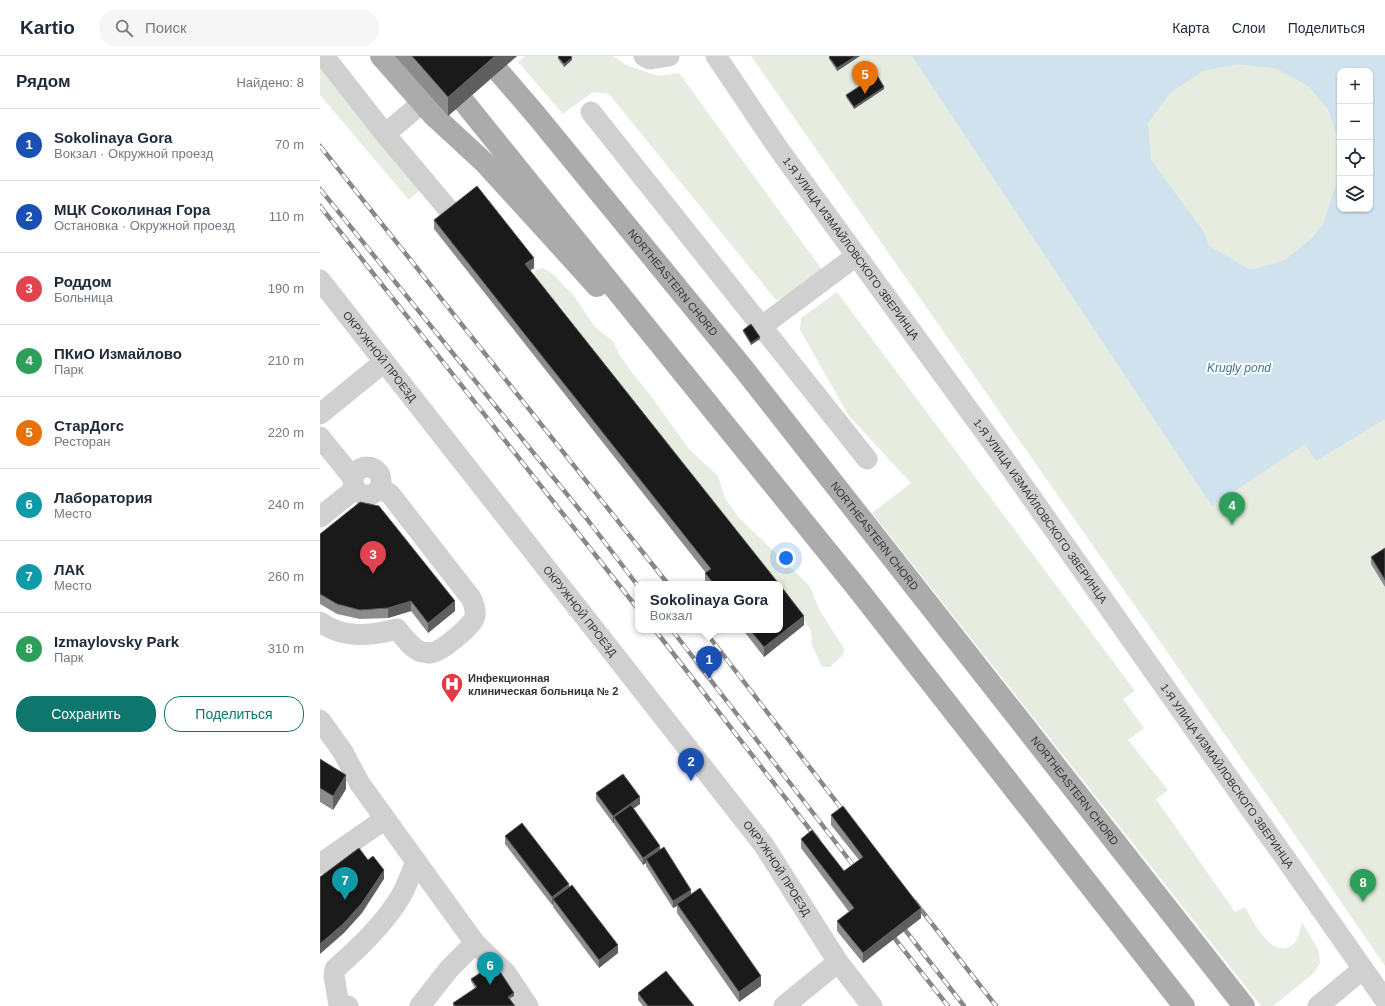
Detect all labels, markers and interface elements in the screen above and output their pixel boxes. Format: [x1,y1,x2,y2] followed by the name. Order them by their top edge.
[99,10,379,46] search box
[20,17,75,38] text: Kartio
[113,17,135,39] icon: search
[145,19,186,36] text: Поиск
[1172,20,1210,36] text: Карта
[1232,20,1266,36] text: Слои
[1288,20,1365,36] text: Поделиться
[852,61,878,94] pin: 5
[1337,68,1373,212] map controls
[1337,68,1373,104] button: +
[16,72,71,91] text: Рядом
[236,75,304,90] text: Найдено: 8
[1337,104,1373,140] button: −
[54,129,172,146] text: Sokolinaya Gora
[25,137,33,152] text: 1
[275,137,304,152] text: 70 m
[1337,140,1373,176] button: locate
[54,146,213,161] text: Вокзал · Окружной проезд
[781,155,922,342] street label: 1-Я УЛИЦА ИЗМАЙЛОВСКОГО ЗВЕРИНЦА
[1337,176,1373,212] button: layers
[54,201,210,218] text: МЦК Соколиная Гора
[25,209,33,224] text: 2
[269,209,304,224] text: 110 m
[54,218,235,233] text: Остановка · Окружной проезд
[626,227,720,338] street label: NORTHEASTERN CHORD
[54,273,112,290] text: Роддом
[25,281,33,296] text: 3
[268,281,304,296] text: 190 m
[54,290,113,305] text: Больница
[341,309,419,404] street label: ОКРУЖНОЙ ПРОЕЗД
[54,345,182,362] text: ПКиО Измайлово
[25,353,33,368] text: 4
[268,353,304,368] text: 210 m
[1207,361,1271,375] water label: Krugly pond
[54,362,84,377] text: Парк
[54,417,124,434] text: СтарДогс
[971,417,1110,606] street label: 1-Я УЛИЦА ИЗМАЙЛОВСКОГО ЗВЕРИНЦА
[25,425,33,440] text: 5
[268,425,304,440] text: 220 m
[54,434,111,449] text: Ресторан
[829,479,921,592] street label: NORTHEASTERN CHORD
[54,489,153,506] text: Лаборатория
[1219,492,1245,525] pin: 4
[25,497,33,512] text: 6
[268,497,304,512] text: 240 m
[54,506,92,521] text: Место
[360,541,386,574] pin: 3
[776,548,796,568] your location
[54,561,85,578] text: ЛАК
[541,564,620,659] street label: ОКРУЖНОЙ ПРОЕЗД
[25,569,33,584] text: 7
[268,569,304,584] text: 260 m
[54,578,92,593] text: Место
[635,581,783,633] popup
[650,591,768,608] text: Sokolinaya Gora
[650,608,692,623] text: Вокзал
[54,633,179,650] text: Izmaylovsky Park
[25,641,33,656] text: 8
[268,641,304,656] text: 310 m
[696,646,722,679] pin: 1
[54,650,84,665] text: Парк
[439,671,465,704] hospital icon: Инфекционная клиническая больница № 2
[468,672,618,697] place label: Инфекционная клиническая больница № 2
[1158,681,1297,871] street label: 1-Я УЛИЦА ИЗМАЙЛОВСКОГО ЗВЕРИНЦА
[16,696,156,732] button: Сохранить
[164,696,304,732] button: Поделиться
[1029,734,1121,847] street label: NORTHEASTERN CHORD
[678,748,704,781] pin: 2
[741,818,813,918] street label: ОКРУЖНОЙ ПРОЕЗД
[332,867,358,900] pin: 7
[1350,869,1376,902] pin: 8
[477,952,503,985] pin: 6

